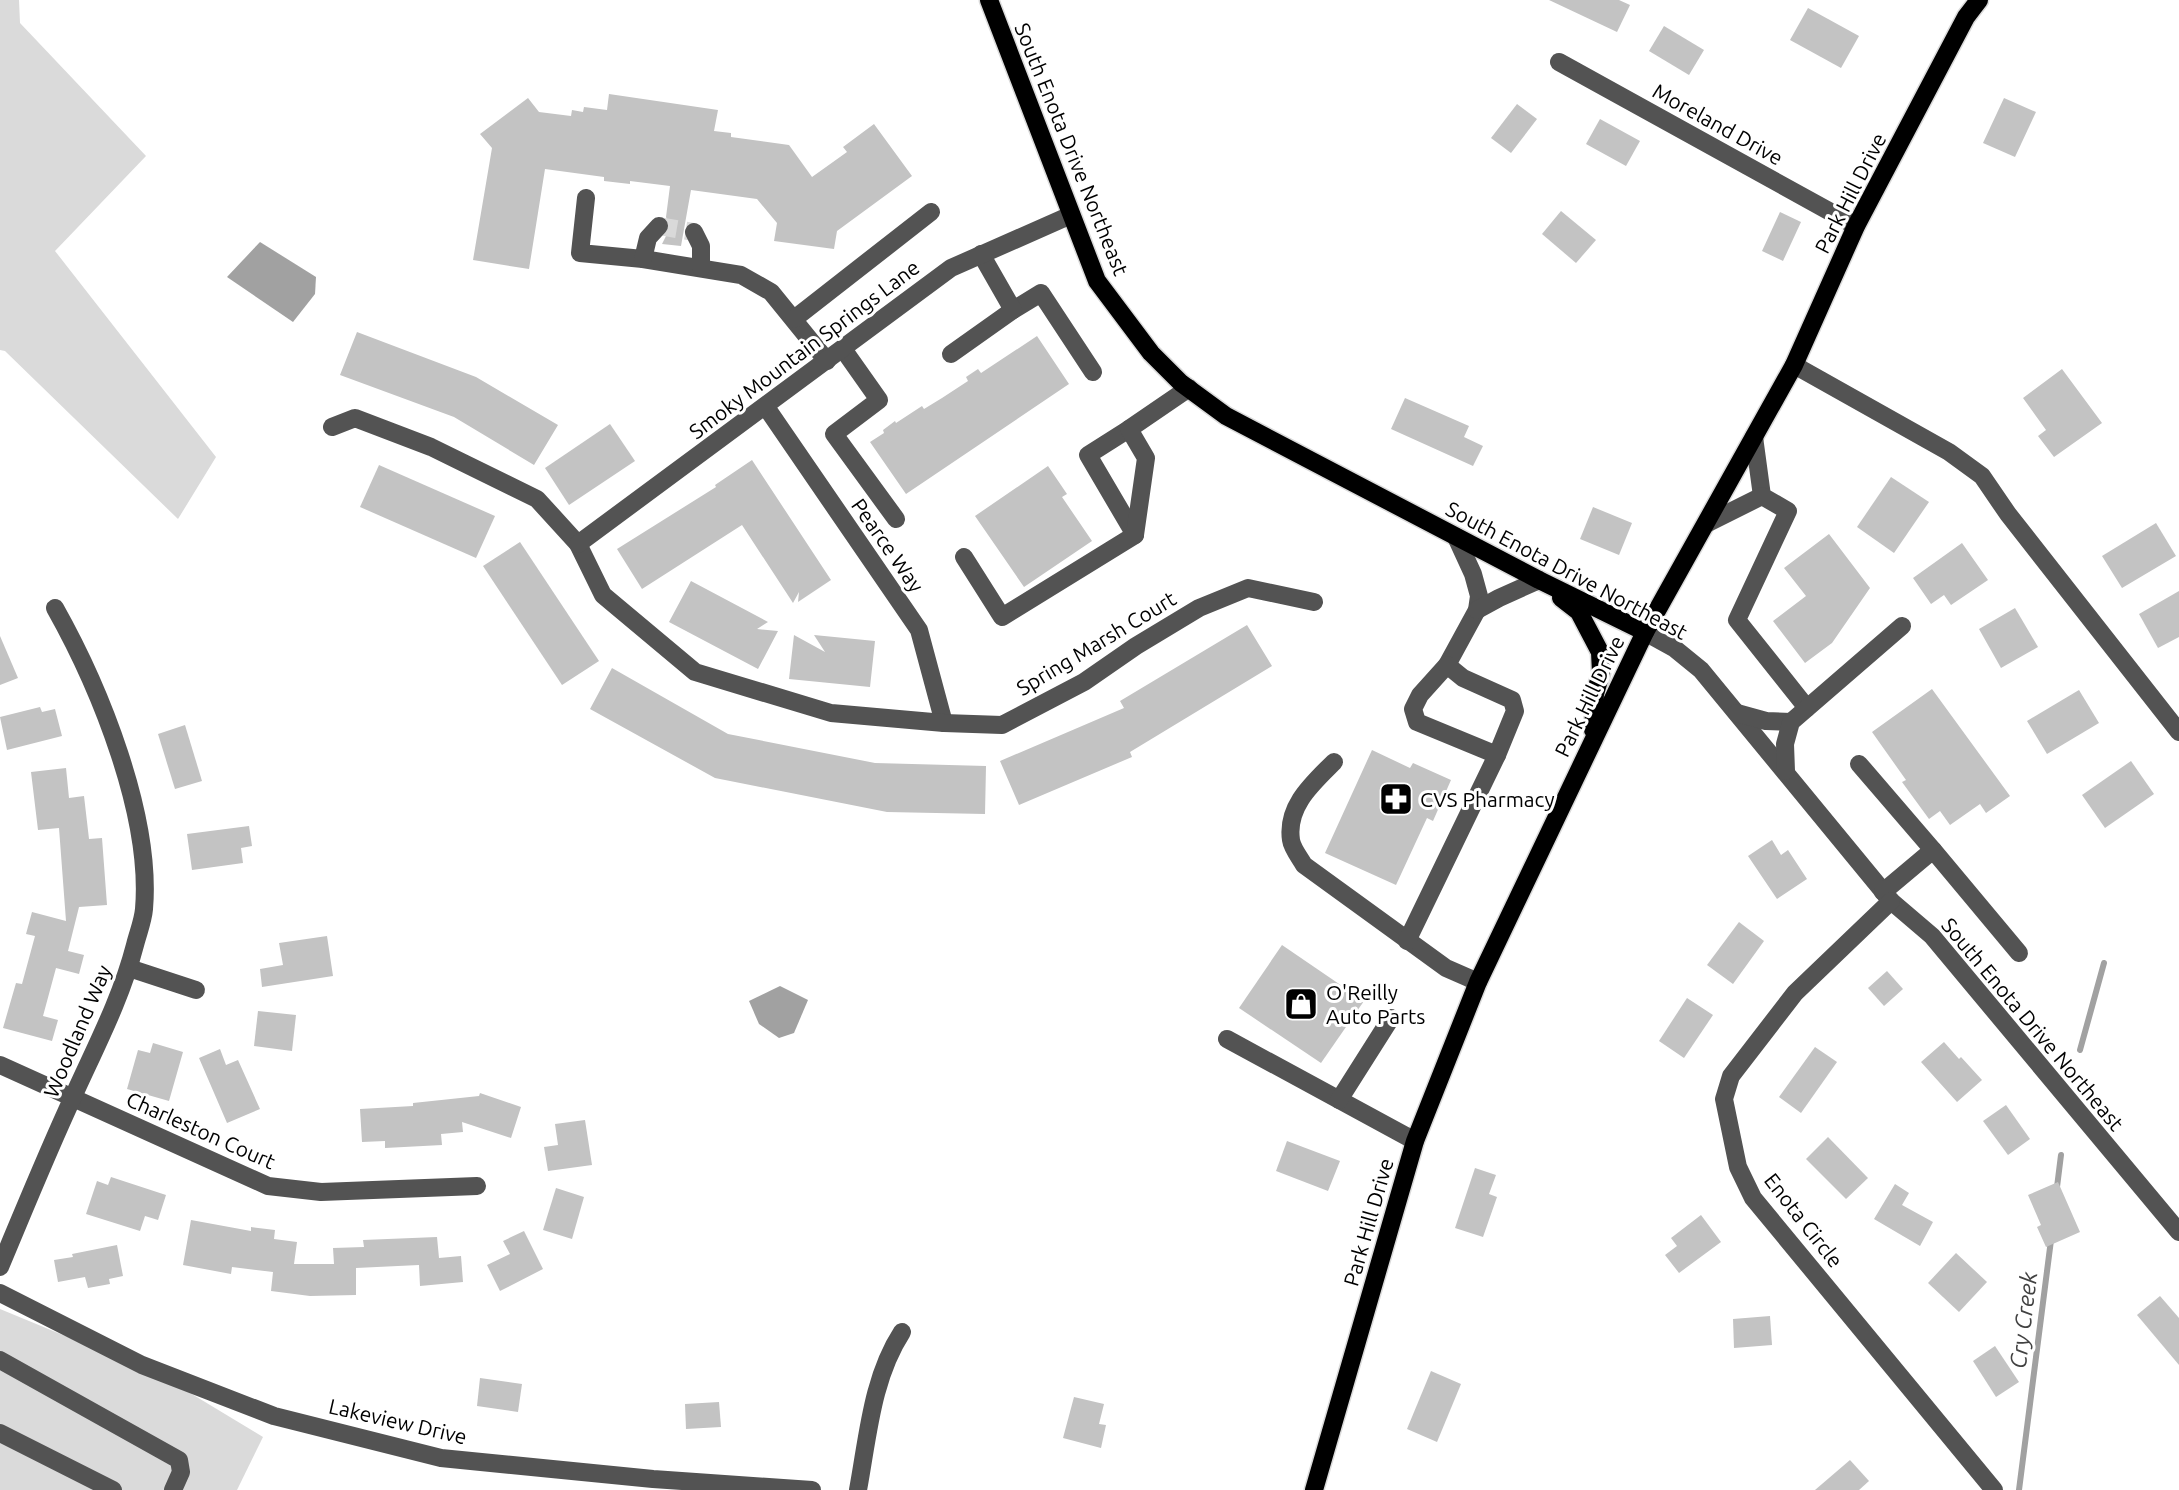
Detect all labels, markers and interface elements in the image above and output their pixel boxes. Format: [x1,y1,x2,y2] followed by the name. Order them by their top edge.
[1010,19,1134,279] street label: South Enota Drive Northeast
[1649,78,1787,170] street label: Moreland Drive
[1809,129,1891,257] street label: Park Hill Drive
[684,255,924,443] street label: Smoky Mountain Springs Lane
[847,494,929,596] street label: Pearce Way
[1442,496,1692,644] street label: South Enota Drive Northeast
[1012,586,1180,700] street label: Spring Marsh Court
[1549,632,1629,760] street label: Park Hill Drive
[1377,780,1415,818] pharmacy icon: CVS Pharmacy
[1420,787,1555,811] place label: CVS Pharmacy
[1937,913,2129,1135] street label: South Enota Drive Northeast
[38,961,116,1101] street label: Woodland Way
[1326,980,1425,1028] place label: O'Reilly Auto Parts
[1282,985,1320,1023] shop icon: O'Reilly Auto Parts
[123,1086,279,1174] street label: Charleston Court
[1338,1155,1398,1289] street label: Park Hill Drive
[1760,1168,1848,1272] street label: Enota Circle
[2005,1270,2041,1370] water label: Cry Creek
[327,1393,469,1449] street label: Lakeview Drive

